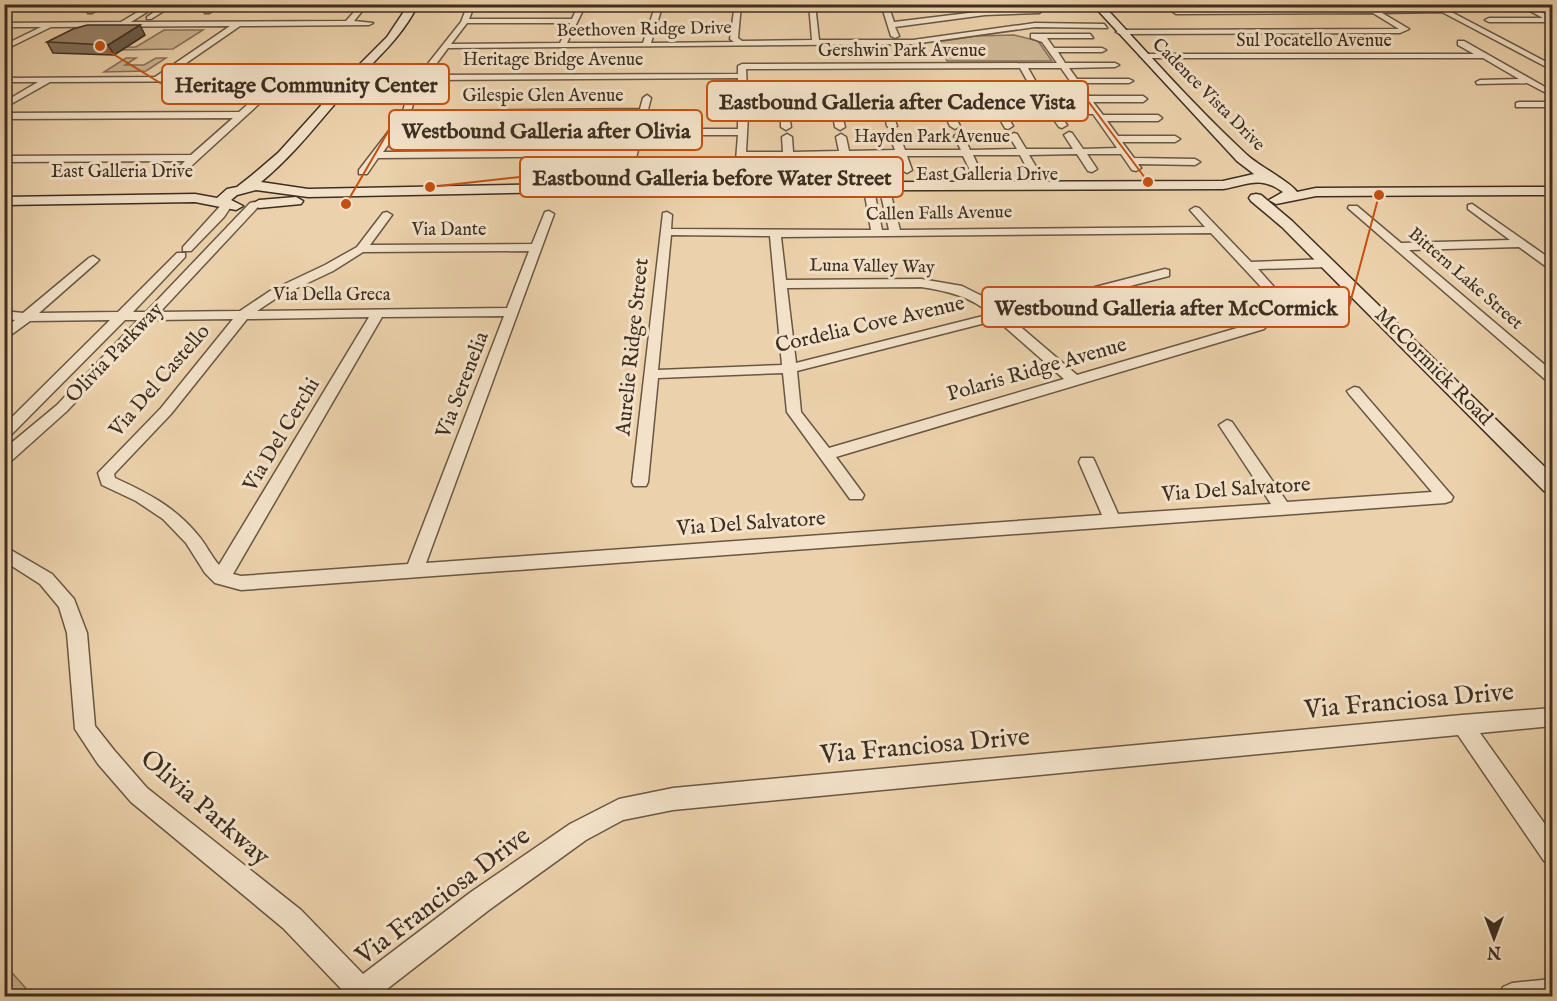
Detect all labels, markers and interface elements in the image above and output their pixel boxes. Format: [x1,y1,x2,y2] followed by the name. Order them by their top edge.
[556,17,732,43] street label: Beethoven Ridge Drive
[1236,30,1392,53] street label: Sul Pocatello Avenue
[1147,34,1269,156] street label: Cadence Vista Drive
[818,40,986,63] street label: Gershwin Park Avenue
[463,49,643,72] street label: Heritage Bridge Avenue
[162,64,449,104] callout: Heritage Community Center
[174,72,439,100] text: Heritage Community Center
[707,81,1088,121] callout: Eastbound Galleria after Cadence Vista
[462,85,624,108] street label: Gilespie Glen Avenue
[719,89,1076,117] text: Eastbound Galleria after Cadence Vista
[389,110,702,150] callout: Westbound Galleria after Olivia
[401,118,691,146] text: Westbound Galleria after Olivia
[854,126,1010,149] street label: Hayden Park Avenue
[520,157,903,197] callout: Eastbound Galleria before Water Street
[51,161,193,184] street label: East Galleria Drive
[916,164,1058,187] street label: East Galleria Drive
[532,165,892,193] text: Eastbound Galleria before Water Street
[866,201,1012,227] street label: Callen Falls Avenue
[411,219,486,242] street label: Via Dante
[1403,223,1527,335] street label: Bittern Lake Street
[809,254,935,280] street label: Luna Valley Way
[610,257,656,438] street label: Aurelie Ridge Street
[272,284,391,307] street label: Via Della Greca
[982,287,1349,327] callout: Westbound Galleria after McCormick
[773,290,968,360] street label: Cordelia Cove Avenue
[993,295,1339,323] text: Westbound Galleria after McCormick
[60,296,170,409] street label: Olivia Parkway
[1368,302,1499,433] street label: McCormick Road
[103,319,216,444] street label: Via Del Castello
[430,327,496,443] street label: Via Serenelia
[944,331,1130,409] street label: Polaris Ridge Avenue
[237,373,327,498] street label: Via Del Cerchi
[1160,471,1312,509] street label: Via Del Salvatore
[675,505,827,543] street label: Via Del Salvatore
[1302,675,1515,727] street label: Via Franciosa Drive
[818,720,1031,772] street label: Via Franciosa Drive
[133,743,277,873] street label: Olivia Parkway
[348,820,537,973] street label: Via Franciosa Drive
[1464,908,1524,968] north arrow
[1487,941,1502,961] text: N

